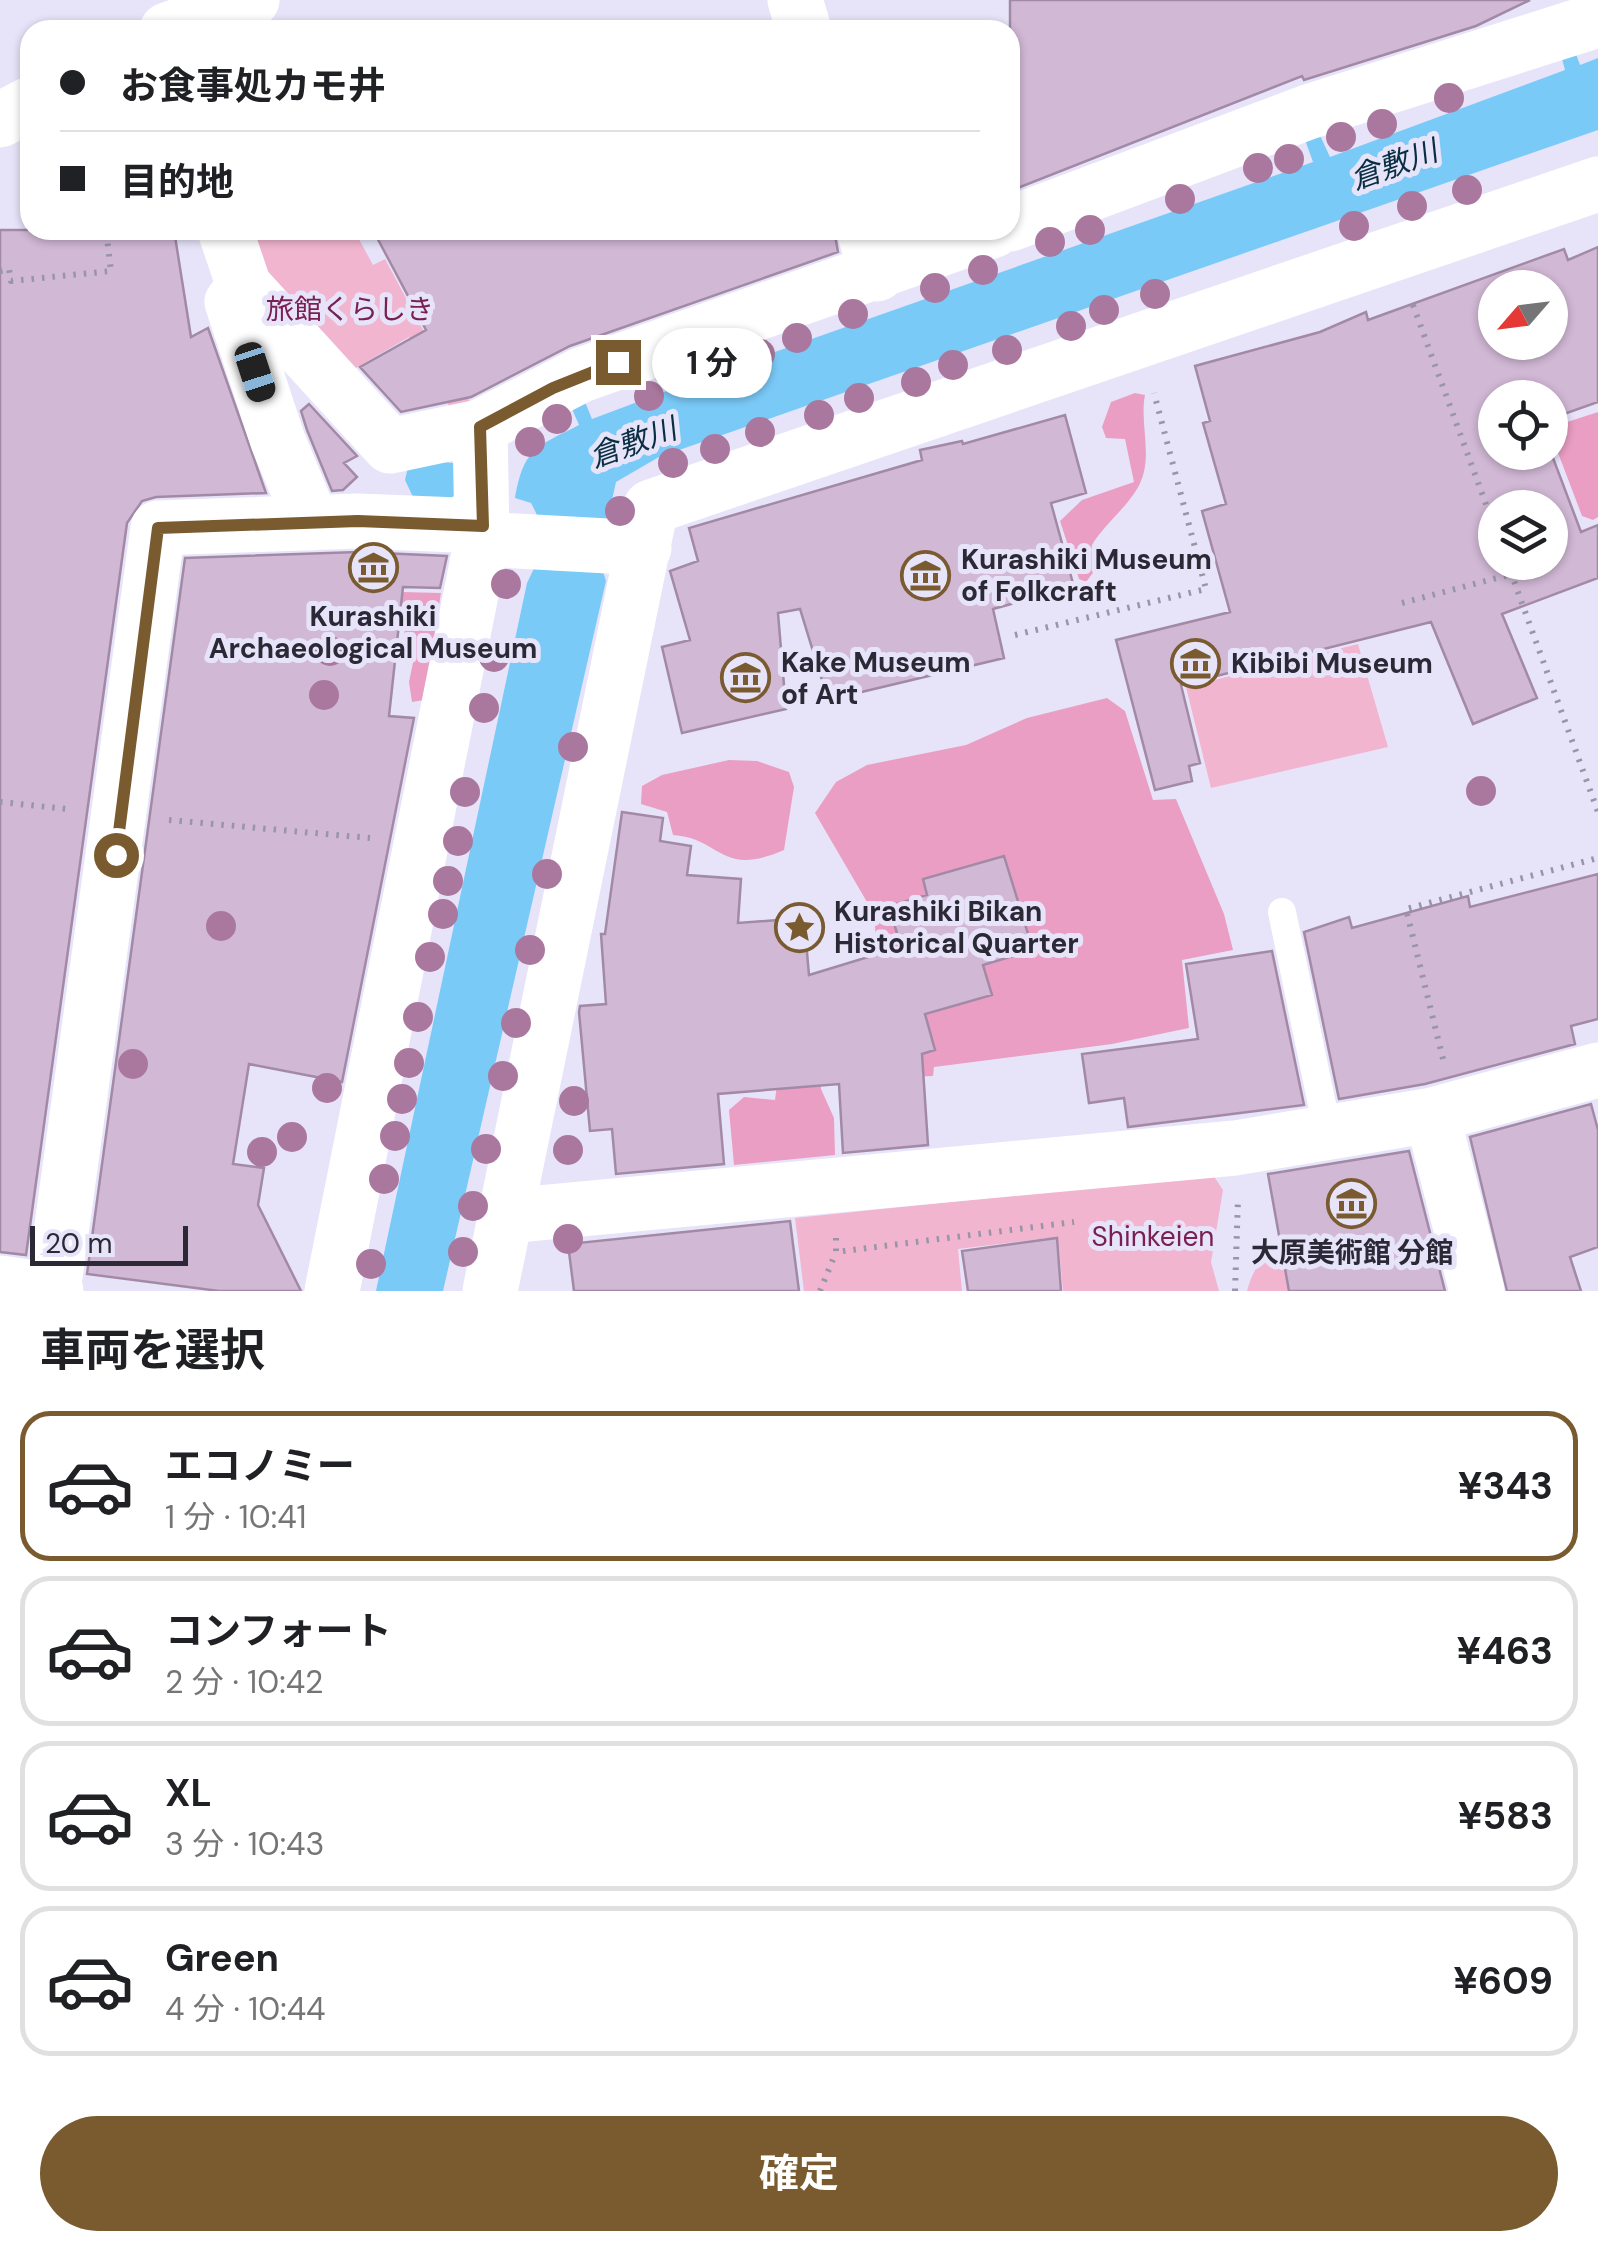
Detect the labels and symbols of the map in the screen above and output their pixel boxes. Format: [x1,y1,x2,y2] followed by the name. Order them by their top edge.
[1345,130,1446,198] water label: 倉敷川
[1478,270,1568,360] north arrow
[266,291,434,328] park label: 旅館くらしき
[653,327,773,397] callout: 1 分
[231,339,279,405] car
[596,340,641,385] route end
[584,408,685,476] water label: 倉敷川
[961,541,1212,610] place label: Kurashiki Museum of Folkcraft
[347,542,399,594] museum icon: Kurashiki Archaeological Museum
[900,549,952,601] museum icon: Kurashiki Museum of Folkcraft
[209,598,537,667] place label: Kurashiki Archaeological Museum
[1170,637,1222,689] museum icon: Kibibi Museum
[781,644,971,713] place label: Kake Museum of Art
[1231,645,1433,682] place label: Kibibi Museum
[720,652,772,704] museum icon: Kake Museum of Art
[94,833,139,878] route start
[834,893,1079,962] place label: Kurashiki Bikan Historical Quarter
[773,901,825,953] place icon: Kurashiki Bikan Historical Quarter
[1326,1178,1378,1230] museum icon: 大原美術館 分館
[1092,1218,1214,1255] park label: Shinkeien
[30,1221,188,1266] scale bar
[1251,1234,1453,1271] place label: 大原美術館 分館

